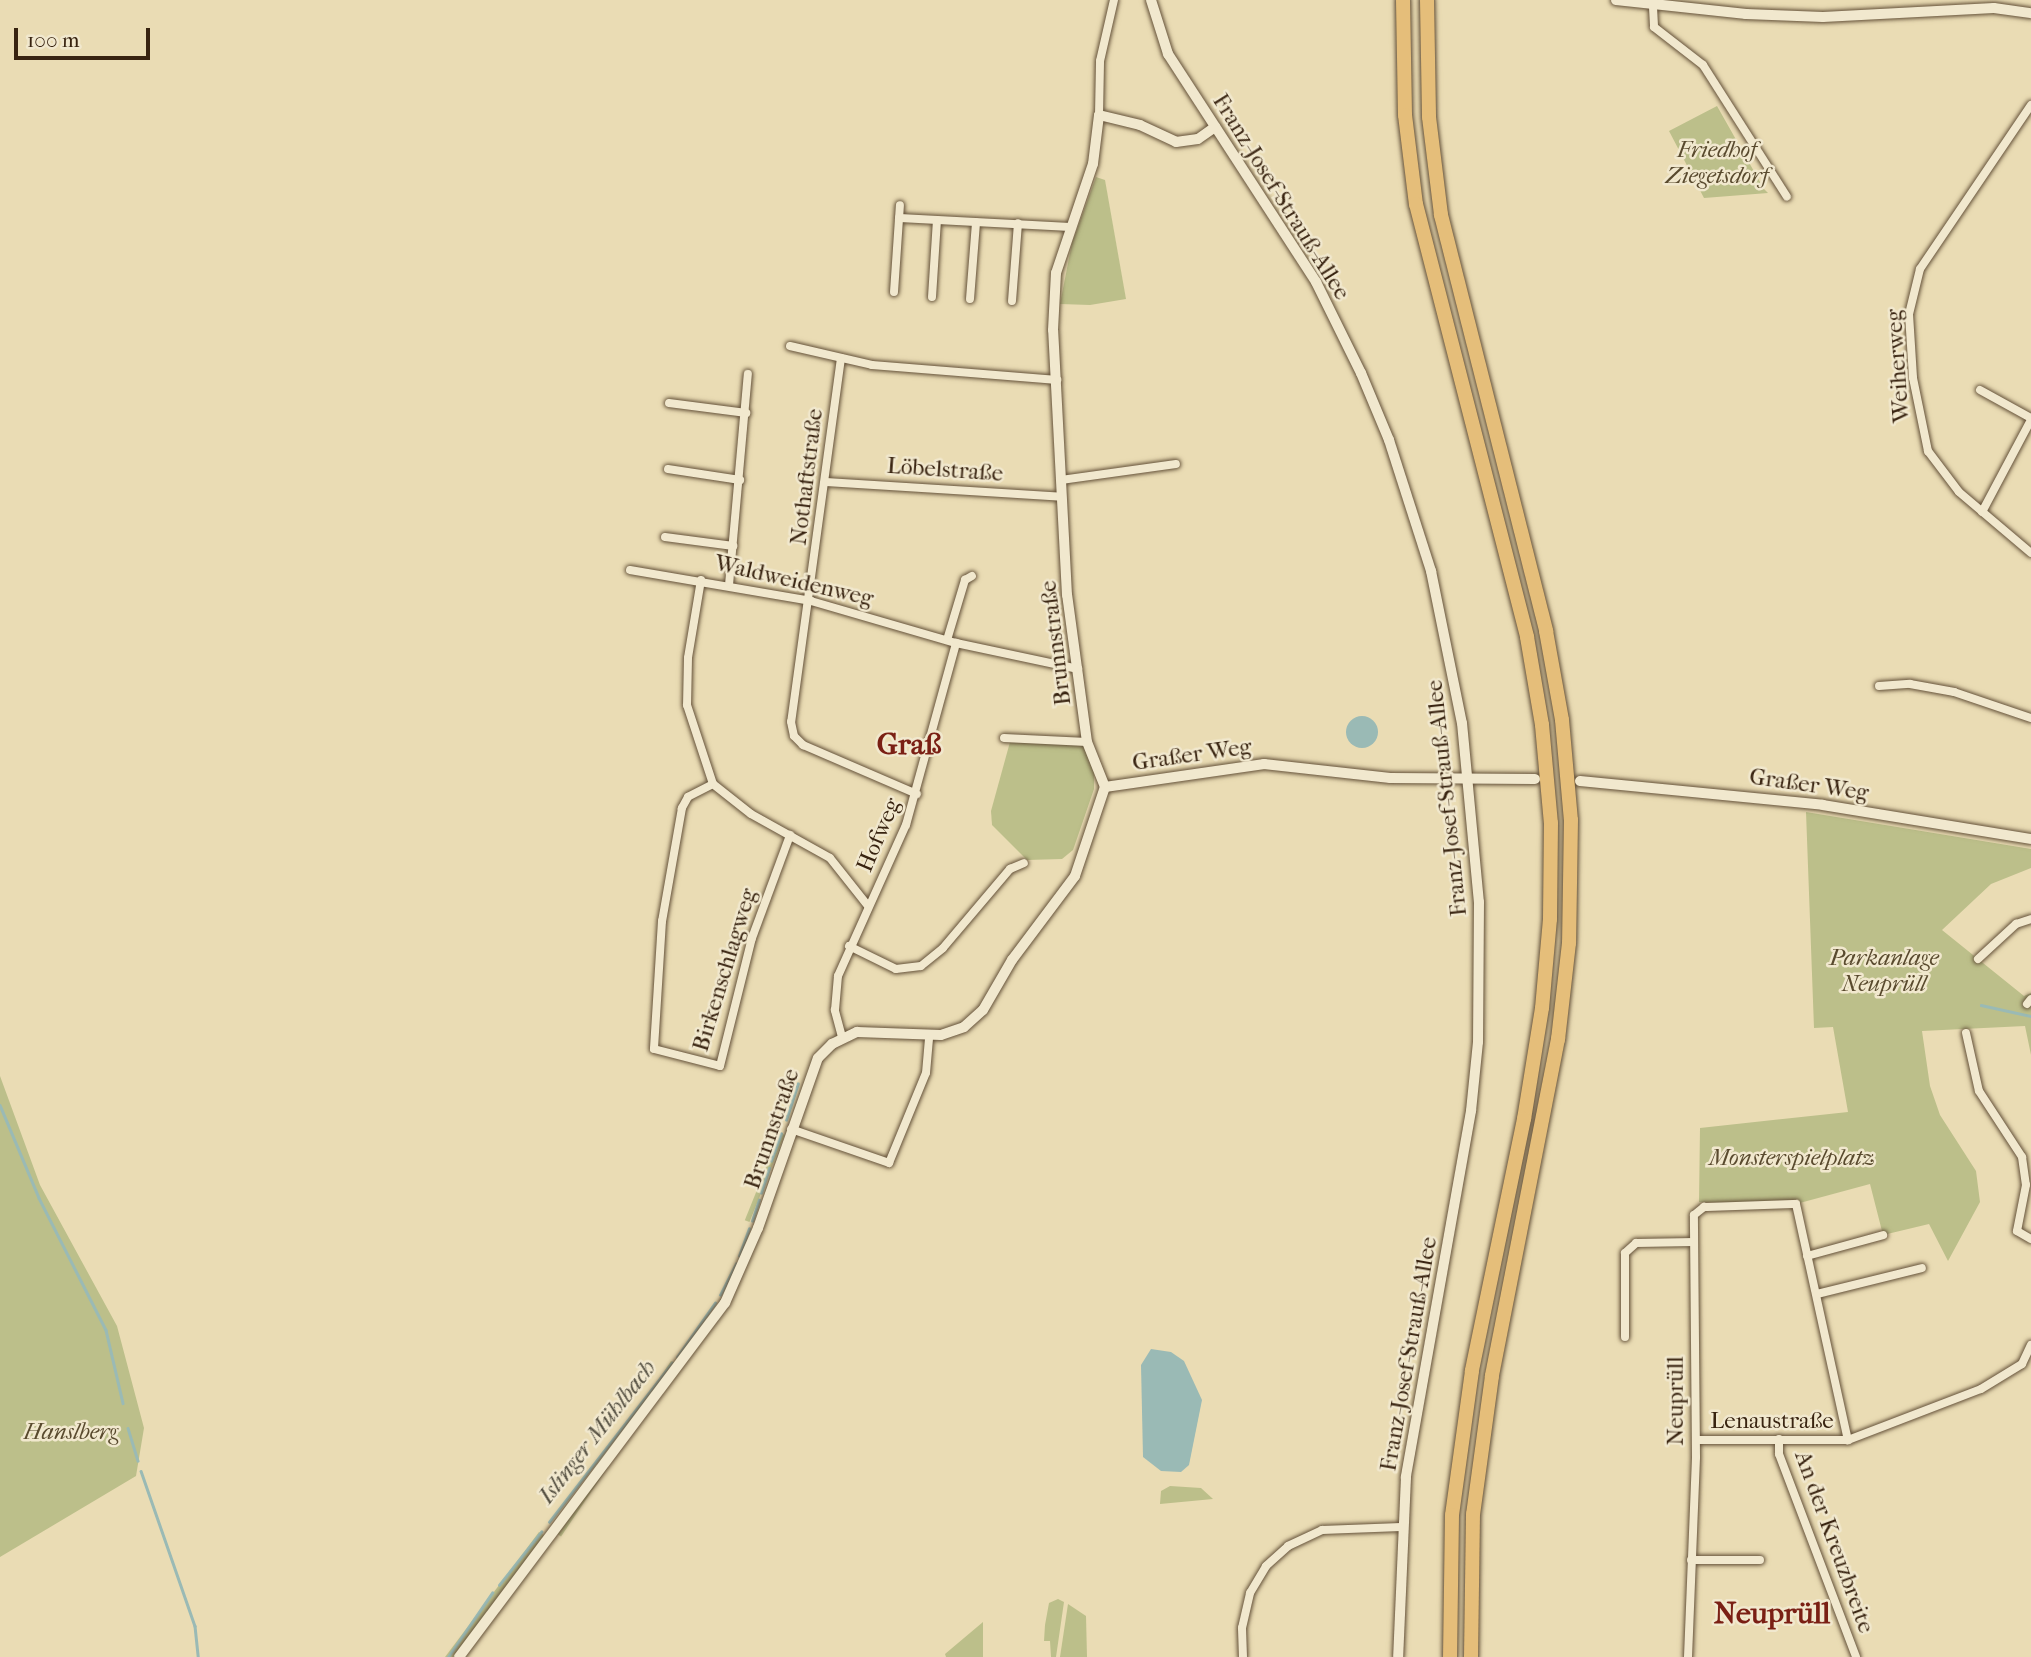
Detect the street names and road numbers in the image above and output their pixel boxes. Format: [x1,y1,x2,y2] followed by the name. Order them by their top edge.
[1206,89,1356,305] street label: Franz-Josef-Strauß-Allee
[1880,308,1916,424] street label: Weiherweg
[785,407,829,547] street label: Nothaftstraße
[886,452,1004,488] street label: Löbelstraße
[712,549,876,613] street label: Waldweidenweg
[1035,579,1077,707] street label: Brunnstraße
[1421,678,1473,918] street label: Franz-Josef-Strauß-Allee
[1131,733,1253,777] street label: Graßer Weg
[1748,763,1870,807] street label: Graßer Weg
[851,794,907,876] street label: Hofweg
[687,885,763,1055] street label: Birkenschlagweg
[738,1065,806,1193] street label: Brunnstraße
[1375,1235,1443,1473] street label: Franz-Josef-Strauß-Allee
[1662,1356,1690,1446] street label: Neuprüll
[1710,1407,1834,1435] street label: Lenaustraße
[1788,1447,1880,1637] street label: An der Kreuzbreite

